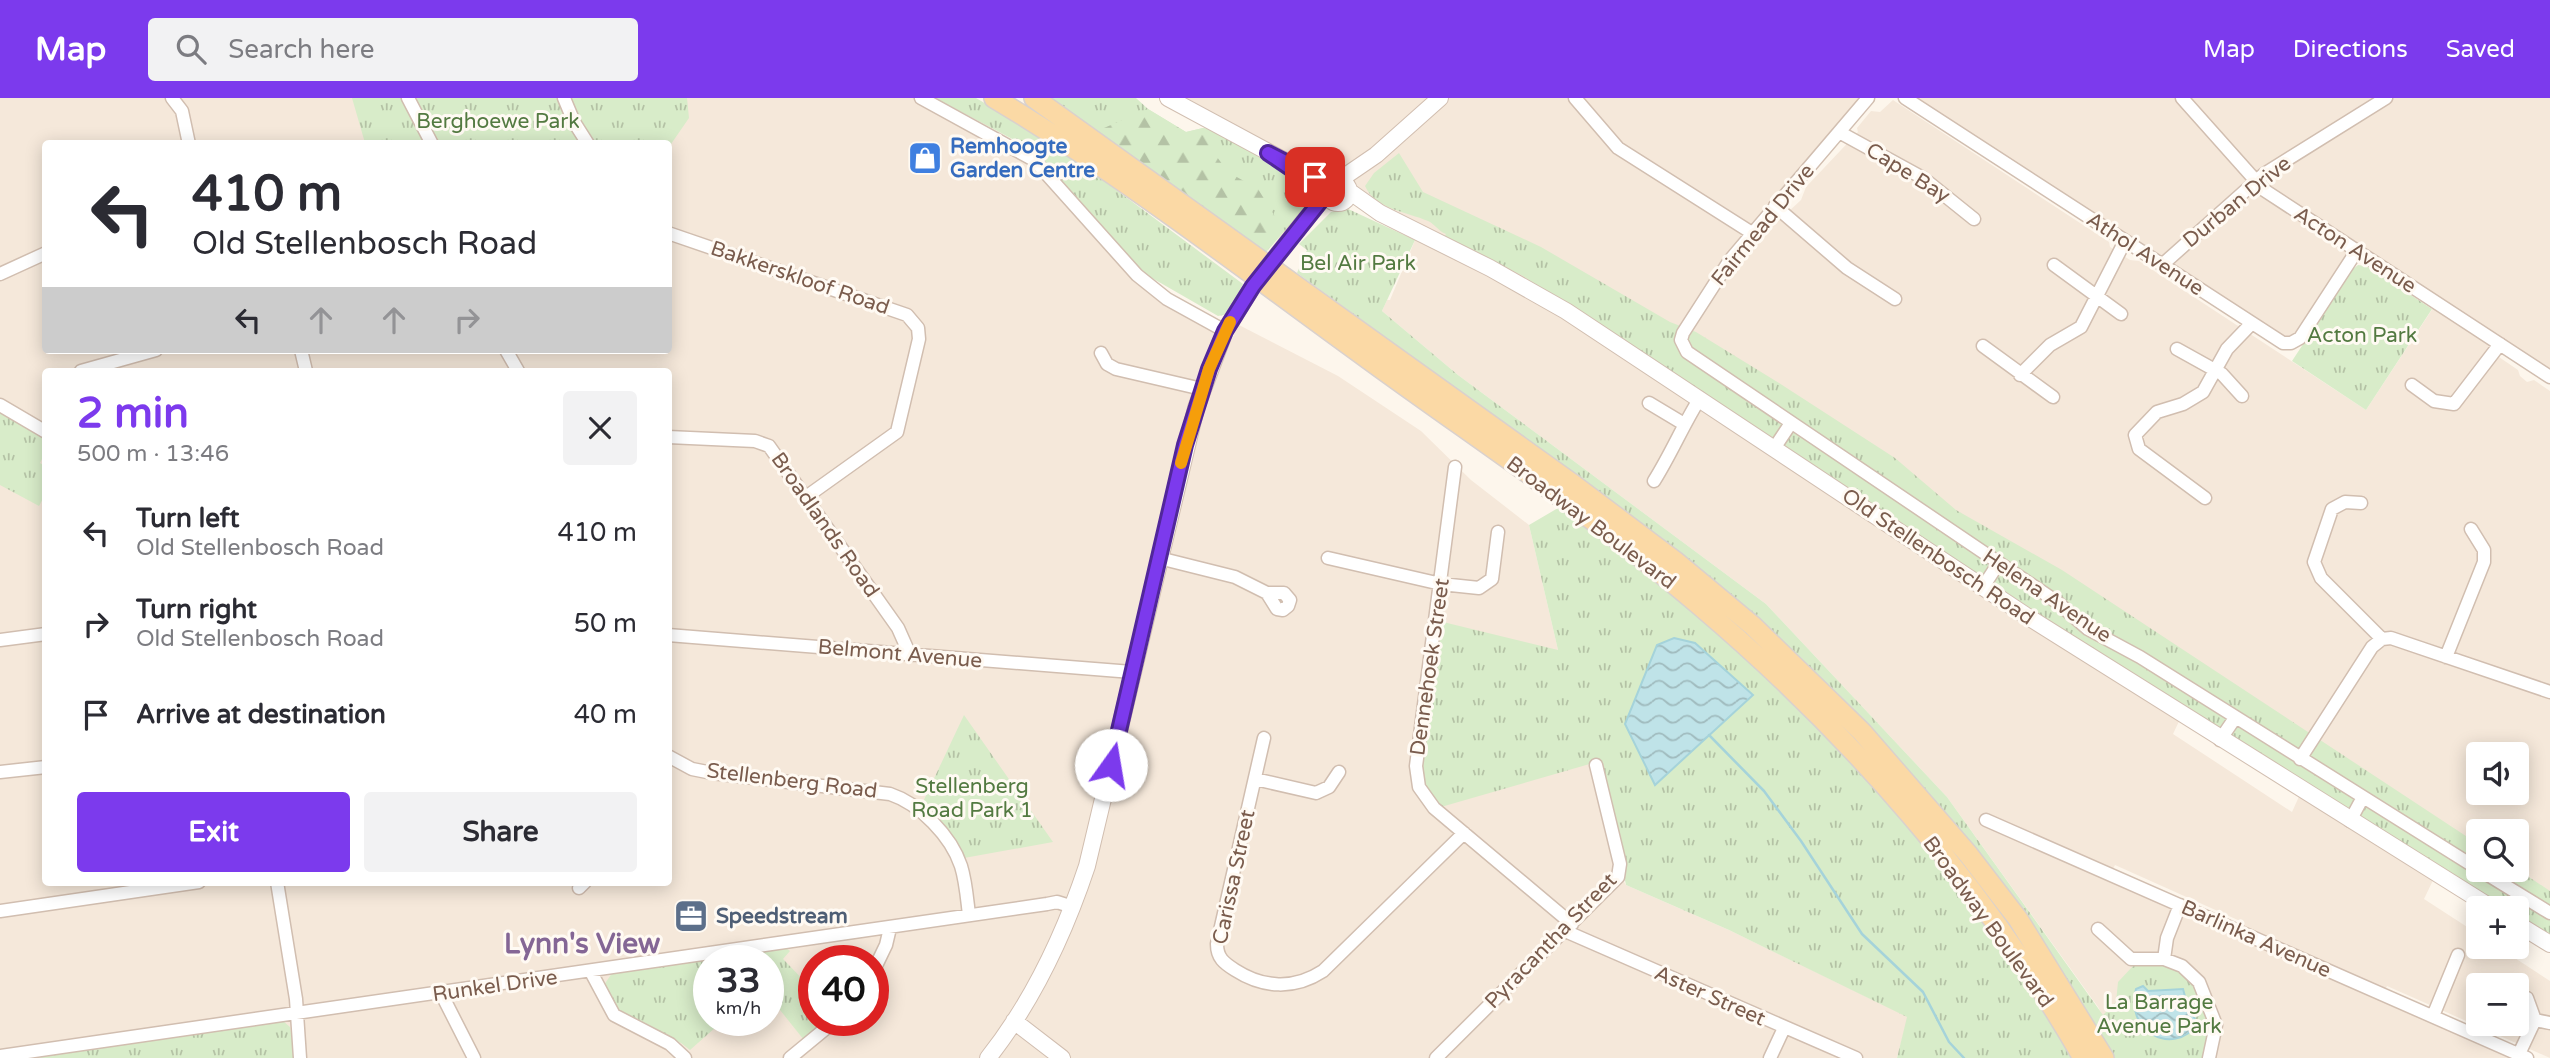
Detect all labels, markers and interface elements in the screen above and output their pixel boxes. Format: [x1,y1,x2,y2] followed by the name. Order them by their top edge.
[148,18,638,81] search box
[35,30,106,69] text: Map
[172,30,210,68] icon: search
[228,34,374,65] text: Search here
[2203,35,2255,64] text: Map
[2293,35,2408,64] text: Directions
[2446,35,2515,64] text: Saved
[416,109,580,134] park label: Berghoewe Park
[950,134,1095,183] place label: Remhoogte Garden Centre
[1861,137,1955,209] street label: Cape Bay
[906,139,944,177] shop icon: Remhoogte Garden Centre
[1285,147,1345,207] pin
[2178,151,2296,253] street label: Durban Drive
[1296,158,1334,196] icon: arrive
[1706,159,1820,291] street label: Fairmead Drive
[192,165,342,224] text: 410 m
[77,168,168,259] icon: left
[2289,201,2421,299] street label: Acton Avenue
[2082,207,2208,301] street label: Athol Avenue
[192,225,537,263] text: Old Stellenbosch Road
[707,236,893,320] street label: Bakkerskloof Road
[1300,251,1416,276] park label: Bel Air Park
[229,301,267,339] icon: left
[302,301,340,339] icon: ahead
[375,301,413,339] icon: ahead
[448,301,486,339] icon: right
[2307,323,2417,348] park label: Acton Park
[77,388,189,439] text: 2 min
[563,391,637,465] button: close
[77,440,229,468] text: 500 m · 13:46
[766,448,884,602] street label: Broadlands Road
[1501,451,1681,595] street label: Broadway Boulevard
[1837,483,2039,631] street label: Old Stellenbosch Road
[136,503,239,534] text: Turn left
[77,514,115,552] icon: left
[557,517,637,548] text: 410 m
[136,534,384,562] text: Old Stellenbosch Road
[1978,544,2116,648] street label: Helena Avenue
[1405,577,1455,757] street label: Dennehoek Street
[136,594,257,625] text: Turn right
[77,605,115,643] icon: right
[574,608,637,639] text: 50 m
[136,625,384,653] text: Old Stellenbosch Road
[817,634,983,674] street label: Belmont Avenue
[77,696,115,734] icon: arrive
[136,699,386,730] text: Arrive at destination
[574,699,637,730] text: 40 m
[1074,728,1148,802] position arrow
[2466,742,2529,1036] map controls
[2466,742,2529,805] button: sound
[705,758,879,804] street label: Stellenberg Road
[911,774,1033,823] park label: Stellenberg Road Park 1
[77,792,350,872] button: Exit
[364,792,637,872] button: Share
[1208,807,1260,947] street label: Carissa Street
[2466,819,2529,882] button: search
[1917,831,2059,1013] street label: Broadway Boulevard
[1480,868,1622,1014] street label: Pyracantha Street
[2177,895,2335,983] street label: Barlinka Avenue
[2466,896,2529,959] button: +
[672,897,710,935] office icon: Speedstream
[716,904,848,929] place label: Speedstream
[504,927,660,961] district label: Lynn's View
[798,945,889,1036] speed limit sign: 40
[717,960,760,1002] text: 33
[1651,960,1769,1032] street label: Aster Street
[431,965,559,1007] street label: Runkel Drive
[2466,973,2529,1036] button: −
[2096,990,2222,1039] park label: La Barrage Avenue Park
[716,997,761,1019] text: km/h

